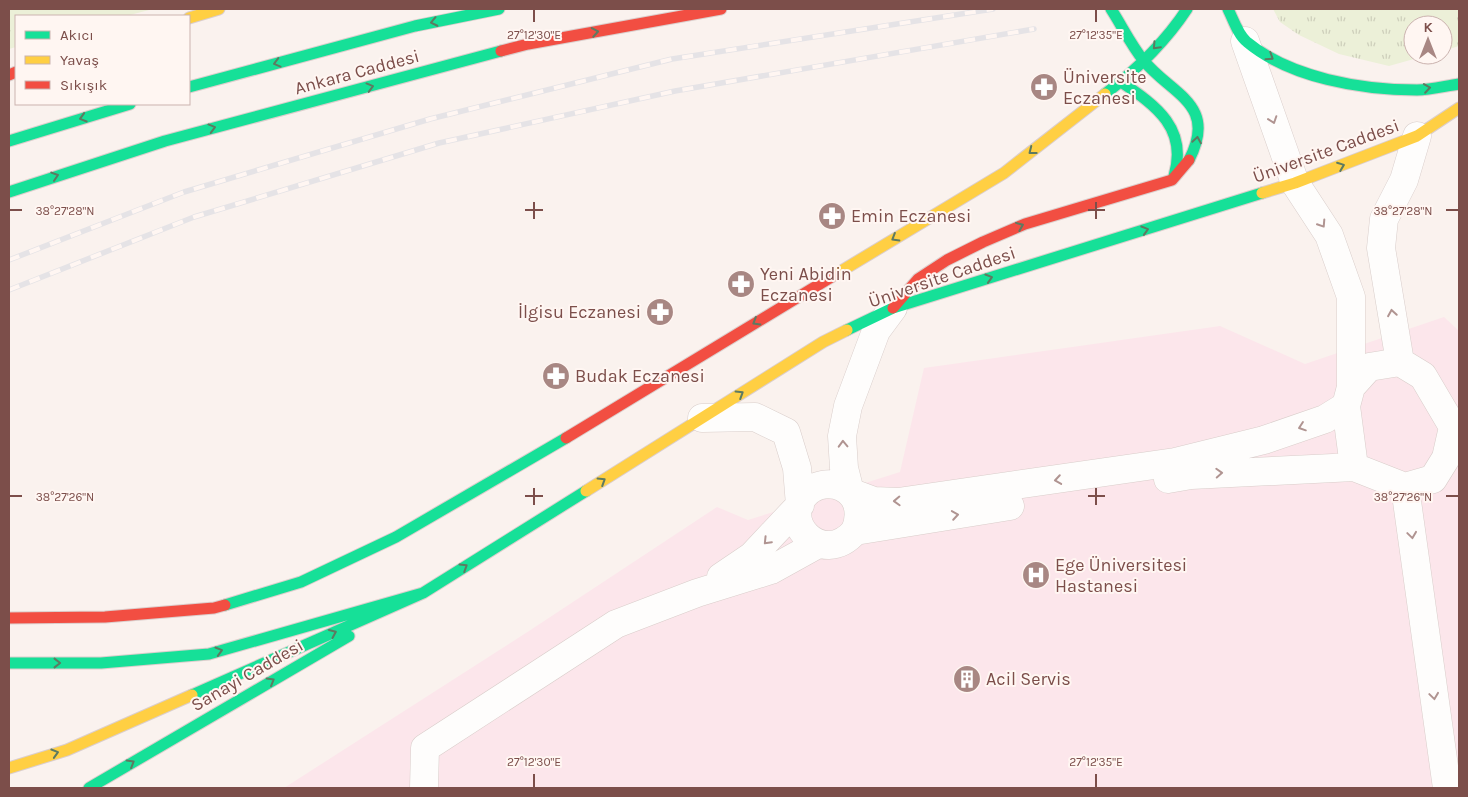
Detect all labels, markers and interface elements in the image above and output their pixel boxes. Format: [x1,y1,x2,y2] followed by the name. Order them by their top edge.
[15,15,190,105] legend
[1403,15,1453,65] north arrow
[430,17,439,27] one-way arrow
[1423,19,1433,36] text: K
[60,26,94,44] text: Akıcı
[591,27,600,38] one-way arrow
[507,28,561,42] text: 27°12'30"E
[1069,28,1123,42] text: 27°12'35"E
[1153,41,1162,50] one-way arrow
[292,45,422,99] street label: Ankara Caddesi
[60,51,99,69] text: Yavaş
[1264,51,1274,60] one-way arrow
[274,58,282,68] one-way arrow
[1063,66,1147,109] place label: Üniversite Eczanesi
[1029,72,1059,102] pharmacy icon: Üniversite Eczanesi
[60,76,107,94] text: Sıkışık
[365,82,373,92] one-way arrow
[1423,84,1432,94] one-way arrow
[79,112,88,122] one-way arrow
[1250,114,1402,188] street label: Üniversite Caddesi
[1267,115,1277,124] one-way arrow
[208,123,217,134] one-way arrow
[1191,135,1201,144] one-way arrow
[1028,145,1038,154] one-way arrow
[1336,162,1345,172] one-way arrow
[50,171,58,181] one-way arrow
[817,201,847,231] pharmacy icon: Emin Eczanesi
[36,204,94,218] text: 38°27'28"N
[1374,204,1432,218] text: 38°27'28"N
[851,205,971,227] place label: Emin Eczanesi
[1316,218,1325,228] one-way arrow
[1015,222,1024,232] one-way arrow
[1140,226,1148,236] one-way arrow
[892,232,901,242] one-way arrow
[866,241,1018,313] street label: Üniversite Caddesi
[760,263,852,306] place label: Yeni Abidin Eczanesi
[726,269,756,299] pharmacy icon: Yeni Abidin Eczanesi
[985,274,993,284] one-way arrow
[645,297,675,327] pharmacy icon: İlgisu Eczanesi
[518,301,641,323] place label: İlgisu Eczanesi
[1388,309,1398,318] one-way arrow
[753,315,762,325] one-way arrow
[541,361,571,391] pharmacy icon: Budak Eczanesi
[575,365,705,387] place label: Budak Eczanesi
[734,391,743,400] one-way arrow
[1298,421,1307,431] one-way arrow
[838,440,848,448] one-way arrow
[1216,468,1224,479] one-way arrow
[1054,474,1062,484] one-way arrow
[597,477,606,487] one-way arrow
[36,490,94,504] text: 38°27'26"N
[1374,490,1432,504] text: 38°27'26"N
[893,496,900,506] one-way arrow
[951,510,960,520] one-way arrow
[1406,532,1417,540] one-way arrow
[764,535,773,544] one-way arrow
[1055,554,1187,597] place label: Ege Üniversitesi Hastanesi
[1021,560,1051,590] hospital icon: Ege Üniversitesi Hastanesi
[459,564,468,574] one-way arrow
[328,628,337,639] one-way arrow
[187,634,307,716] street label: Sanayi Caddesi
[215,646,224,657] one-way arrow
[54,658,62,668] one-way arrow
[952,664,982,694] building icon: Acil Servis
[986,668,1071,690] place label: Acil Servis
[266,678,275,688] one-way arrow
[1429,692,1439,701] one-way arrow
[51,749,59,759] one-way arrow
[507,755,561,769] text: 27°12'30"E
[1069,755,1123,769] text: 27°12'35"E
[125,760,134,770] one-way arrow

